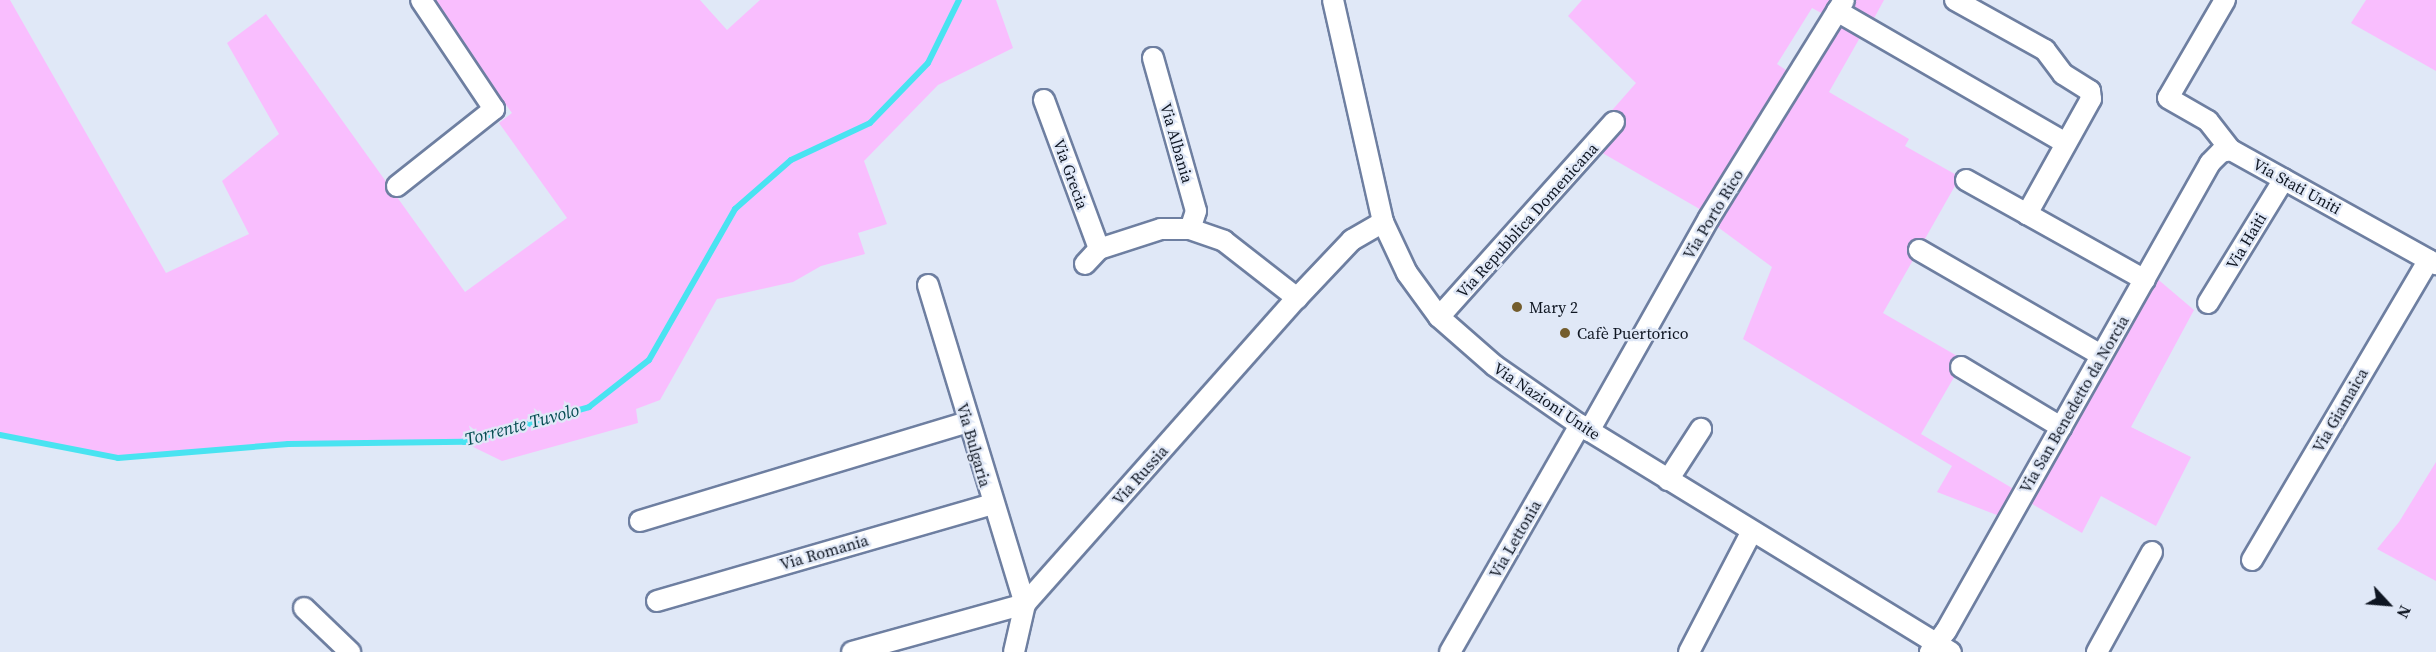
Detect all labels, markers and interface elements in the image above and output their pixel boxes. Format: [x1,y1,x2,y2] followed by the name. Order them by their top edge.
[1156,101,1198,185] street label: Via Albania
[1049,136,1093,212] street label: Via Grecia
[1452,139,1602,301] street label: Via Repubblica Domenicana
[2250,154,2344,218] street label: Via Stati Uniti
[1679,166,1747,262] street label: Via Porto Rico
[2222,209,2270,273] street label: Via Haiti
[1529,297,1578,317] place label: Mary 2
[1510,300,1524,314] marker: Mary 2
[2015,312,2133,496] street label: Via San Benedetto da Norcia
[1577,323,1688,343] place label: Cafè Puertorico
[1558,326,1572,340] marker: Cafè Puertorico
[1490,358,1604,444] street label: Via Nazioni Unite
[2308,365,2372,455] street label: Via Giamaica
[462,399,582,451] water label: Torrente Tuvolo
[953,401,995,489] street label: Via Bulgaria
[1108,441,1172,509] street label: Via Russia
[1485,497,1545,581] street label: Via Lettonia
[778,530,870,574] street label: Via Romania
[2358,574,2418,634] north arrow
[2392,602,2417,622] text: N

